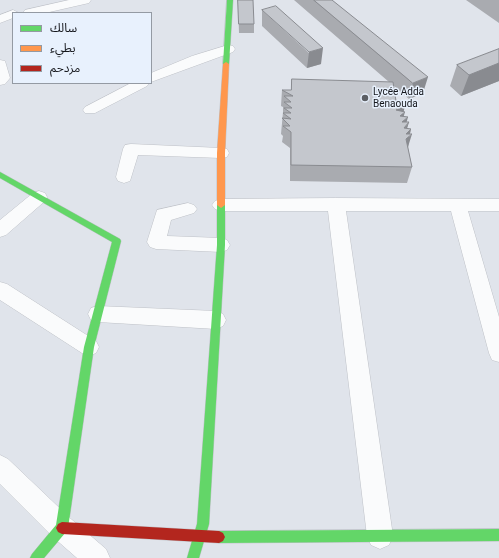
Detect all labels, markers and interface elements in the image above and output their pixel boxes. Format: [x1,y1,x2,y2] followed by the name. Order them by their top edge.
[12,12,152,84] legend
[50,21,77,35] text: سالك
[50,41,76,55] text: بطيء
[50,61,80,75] text: مزدحم
[373,86,424,110] place label: Lycée Adda Benaouda
[360,93,370,103] marker: Lycée Adda Benaouda

